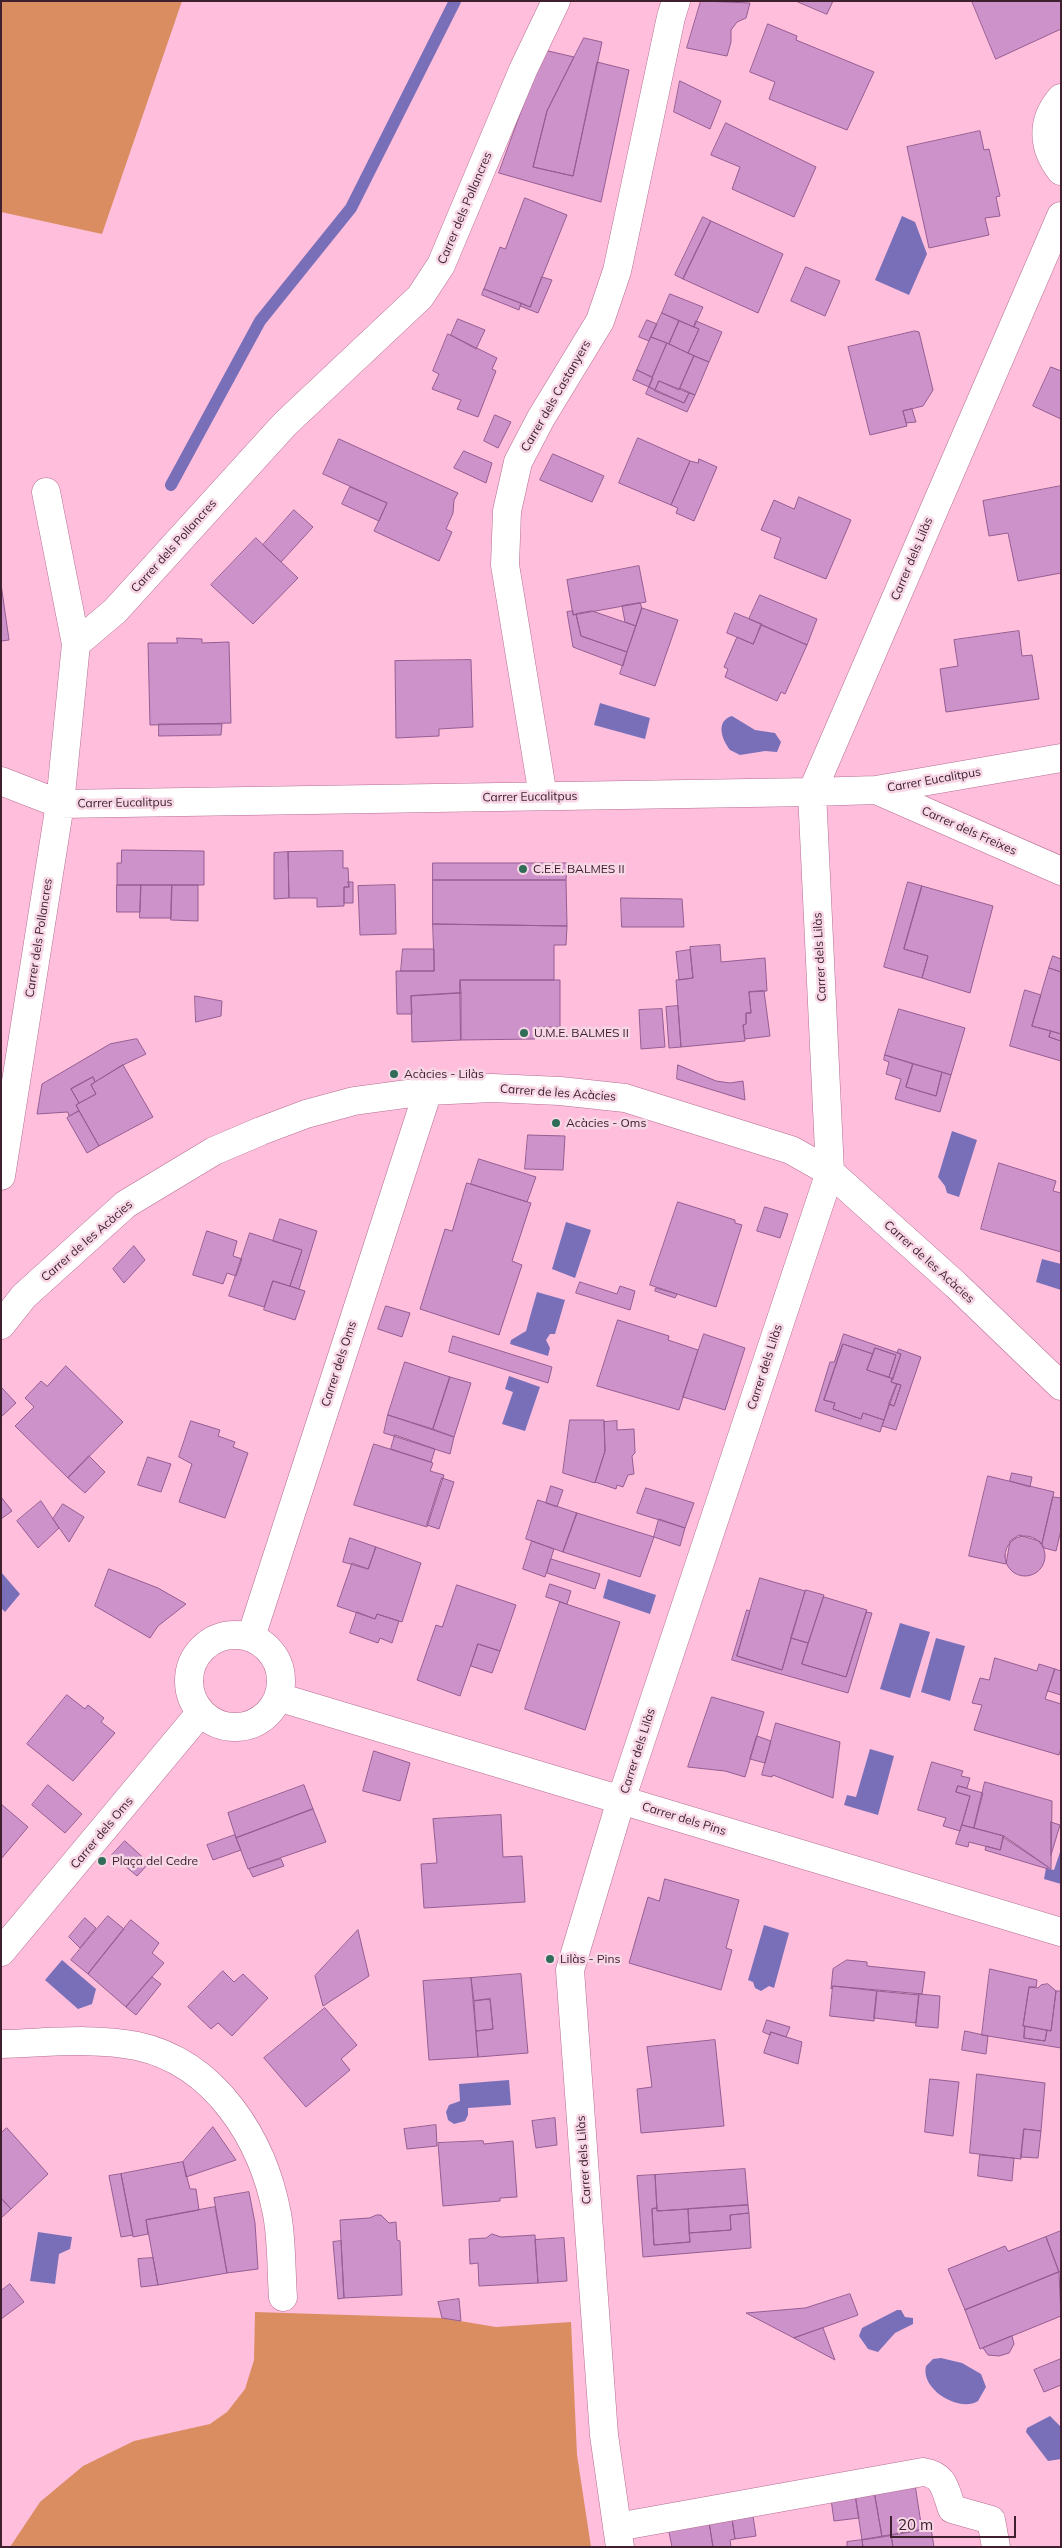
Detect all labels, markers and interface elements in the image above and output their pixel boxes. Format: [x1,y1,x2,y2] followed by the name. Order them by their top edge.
[435,150,495,266] street label: Carrer dels Pollancres
[518,338,594,454] street label: Carrer dels Castanyers
[128,496,220,596] street label: Carrer dels Pollancres
[888,515,936,603] street label: Carrer dels Lilàs
[886,765,982,795] street label: Carrer Eucalitpus
[482,789,578,805] street label: Carrer Eucalitpus
[77,795,173,811] street label: Carrer Eucalitpus
[919,804,1019,858] street label: Carrer dels Freixes
[533,862,625,876] place label: C.E.E. BALMES II
[517,863,529,875] marker: C.E.E. BALMES II
[22,877,56,999] street label: Carrer dels Pollancres
[810,912,830,1002] street label: Carrer dels Lilàs
[534,1026,629,1040] place label: U.M.E. BALMES II
[518,1027,530,1039] marker: U.M.E. BALMES II
[404,1067,484,1081] place label: Acàcies - Lilàs
[388,1068,400,1080] marker: Acàcies - Lilàs
[499,1082,617,1104] street label: Carrer de les Acàcies
[566,1116,646,1130] place label: Acàcies - Oms
[550,1117,562,1129] marker: Acàcies - Oms
[38,1197,136,1285] street label: Carrer de les Acàcies
[881,1218,977,1306] street label: Carrer de les Acàcies
[318,1319,360,1409] street label: Carrer dels Oms
[744,1322,786,1412] street label: Carrer dels Lilàs
[617,1706,659,1796] street label: Carrer dels Lilàs
[68,1794,136,1872] street label: Carrer dels Oms
[640,1799,728,1839] street label: Carrer dels Pins
[112,1854,198,1868] place label: Plaça del Cedre
[96,1855,108,1867] marker: Plaça del Cedre
[560,1952,620,1966] place label: Lilàs - Pins
[544,1953,556,1965] marker: Lilàs - Pins
[574,2115,594,2205] street label: Carrer dels Lilàs
[892,2506,1018,2538] scale bar
[898,2515,933,2534] text: 20 m

